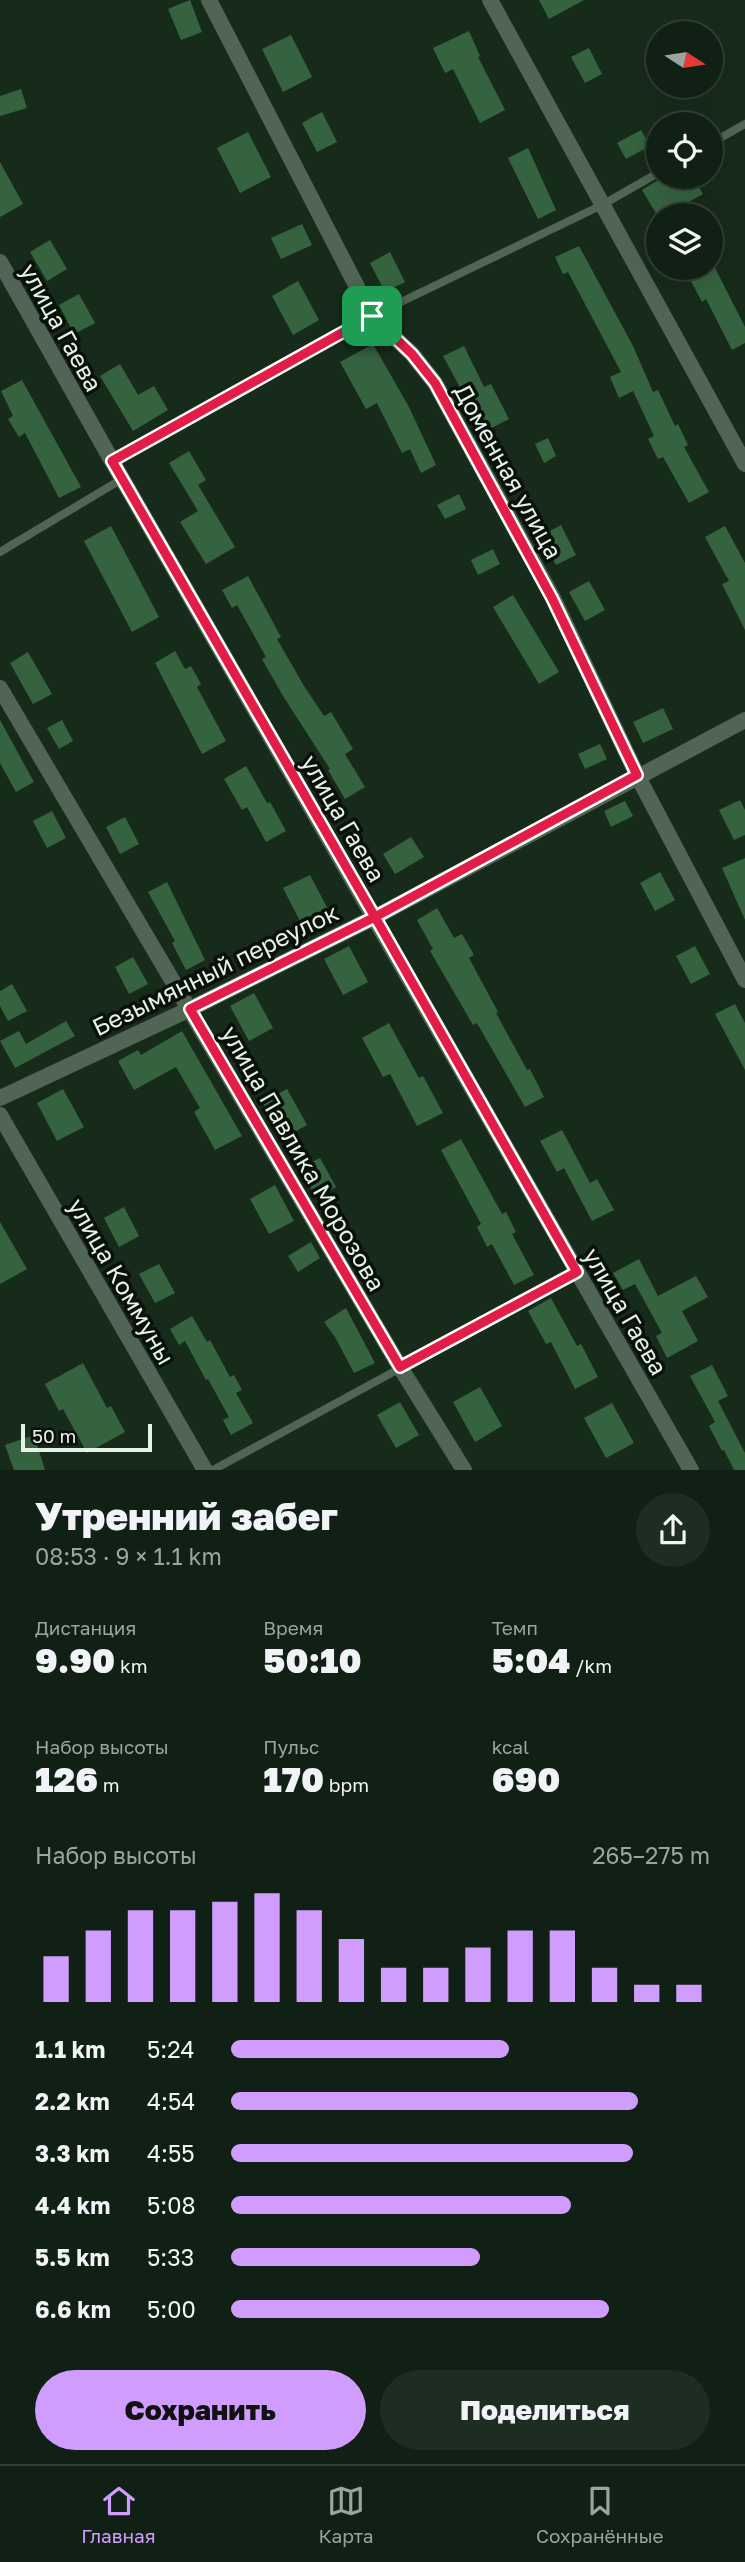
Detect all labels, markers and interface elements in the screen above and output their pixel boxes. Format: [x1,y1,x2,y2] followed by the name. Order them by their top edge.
[646,21,723,98] north arrow
[646,21,723,280] map controls
[646,112,723,189] button: locate
[646,203,723,280] button: layers
[15,258,109,396] street label: улица Гаева
[342,286,402,346] pin
[353,297,391,335] icon: arrive
[449,378,569,564] street label: Доменная улица
[296,749,392,887] street label: улица Гаева
[87,897,343,1041] street label: Безымянный переулок
[216,1020,392,1296] street label: улица Павлика Морозова
[63,1193,181,1369] street label: улица Коммуны
[578,1242,674,1380] street label: улица Гаева
[21,1421,152,1453] scale bar
[32,1424,76,1447] text: 50 m
[35,1493,338,1538] text: Утренний забег
[636,1493,710,1567] button: share
[35,1542,222,1570] text: 08:53 · 9 × 1.1 km
[35,1616,136,1639] text: Дистанция
[263,1616,323,1639] text: Время
[492,1616,538,1639] text: Темп
[35,1639,115,1681] text: 9.90
[263,1639,362,1681] text: 50:10
[492,1639,571,1681] text: 5:04
[115,1654,147,1677] text: km
[571,1654,612,1677] text: /km
[35,1735,169,1758] text: Набор высоты
[263,1735,319,1758] text: Пульс
[492,1735,529,1758] text: kcal
[35,1758,98,1800] text: 126
[263,1758,324,1800] text: 170
[492,1758,560,1800] text: 690
[98,1773,120,1796] text: m
[324,1773,369,1796] text: bpm
[35,1841,197,1869] text: Набор высоты
[592,1841,710,1869] text: 265–275 m
[35,2035,105,2063] text: 1.1 km
[147,2035,195,2063] text: 5:24
[35,2087,110,2115] text: 2.2 km
[147,2087,195,2115] text: 4:54
[35,2139,110,2167] text: 3.3 km
[147,2139,195,2167] text: 4:55
[35,2191,110,2219] text: 4.4 km
[147,2191,196,2219] text: 5:08
[35,2243,110,2271] text: 5.5 km
[147,2243,194,2271] text: 5:33
[35,2295,111,2323] text: 6.6 km
[147,2295,196,2323] text: 5:00
[35,2370,366,2450] button: Сохранить
[380,2370,710,2450] button: Поделиться
[81,2482,156,2547] tab: Главная
[318,2482,373,2547] tab: Карта
[536,2482,664,2547] tab: Сохранённые

